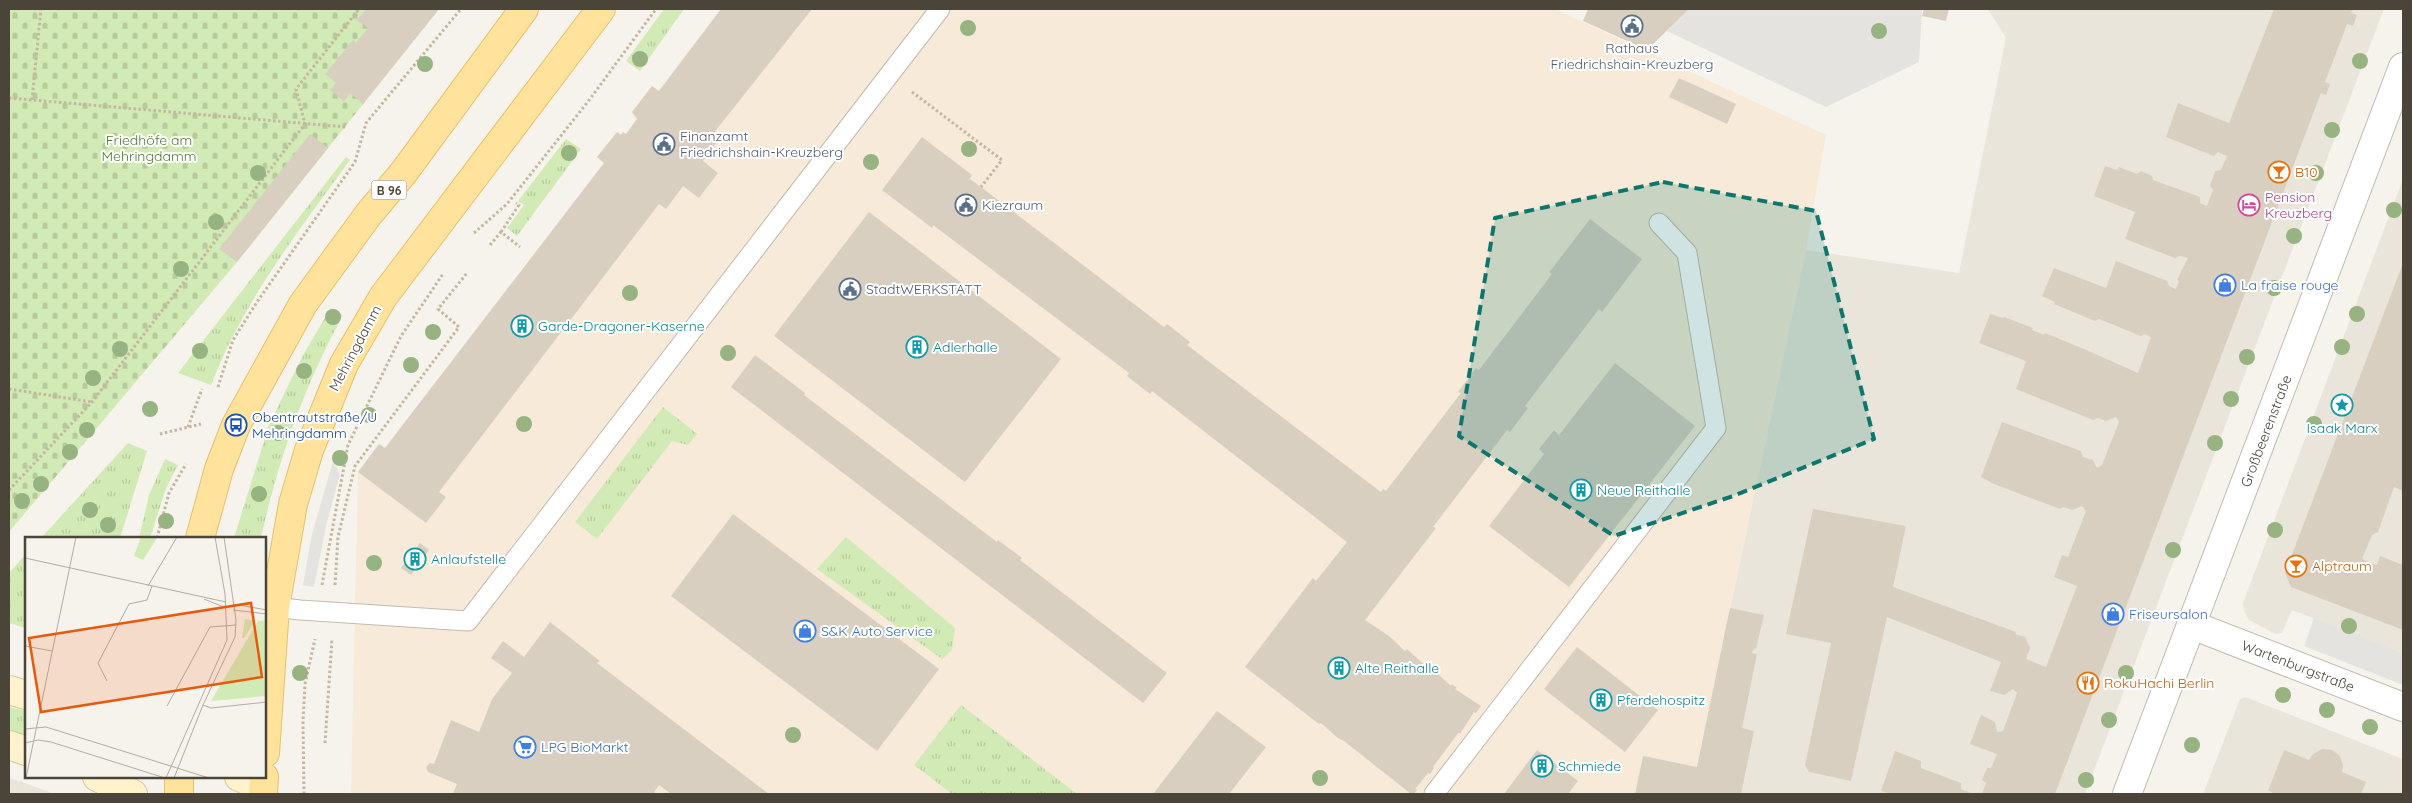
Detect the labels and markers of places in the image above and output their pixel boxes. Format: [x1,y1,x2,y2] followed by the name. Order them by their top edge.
[1620,14,1644,38] public building icon: Rathaus Friedrichshain-Kreuzberg
[1550,39,1714,73] place label: Rathaus Friedrichshain-Kreuzberg
[680,127,843,161] place label: Finanzamt Friedrichshain-Kreuzberg
[652,132,676,156] public building icon: Finanzamt Friedrichshain-Kreuzberg
[2267,160,2291,184] bar icon: B10
[2295,163,2318,181] place label: B10
[2265,188,2332,222] place label: Pension Kreuzberg
[954,193,978,217] public building icon: Kiezraum
[2237,193,2261,217] hotel icon: Pension Kreuzberg
[982,196,1043,214] place label: Kiezraum
[2213,273,2237,297] shop icon: La fraise rouge
[2241,276,2339,294] place label: La fraise rouge
[838,277,862,301] public building icon: StadtWERKSTATT
[866,280,982,298] place label: StadtWERKSTATT
[510,314,534,338] building icon: Garde-Dragoner-Kaserne
[538,317,705,335] place label: Garde-Dragoner-Kaserne
[905,335,929,359] building icon: Adlerhalle
[933,338,998,356] place label: Adlerhalle
[2330,393,2354,417] place icon: Isaak Marx
[252,408,377,442] place label: Obentrautstraße/U Mehringdamm
[224,413,248,437] bus stop icon: Obentrautstraße/U Mehringdamm
[2307,419,2378,437] place label: Isaak Marx
[1569,478,1593,502] building icon: Neue Reithalle
[1597,481,1690,499] place label: Neue Reithalle
[403,547,427,571] building icon: Anlaufstelle
[431,550,506,568] place label: Anlaufstelle
[2284,554,2308,578] bar icon: Alptraum
[2312,557,2372,575] place label: Alptraum
[2101,602,2125,626] shop icon: Friseursalon
[2129,605,2208,623] place label: Friseursalon
[793,619,817,643] shop icon: S&K Auto Service
[821,622,933,640] place label: S&K Auto Service
[1327,656,1351,680] building icon: Alte Reithalle
[1355,659,1439,677] place label: Alte Reithalle
[2076,671,2100,695] restaurant icon: RokuHachi Berlin
[2104,674,2214,692] place label: RokuHachi Berlin
[1589,688,1613,712] building icon: Pferdehospitz
[1617,691,1706,709] place label: Pferdehospitz
[513,735,537,759] supermarket icon: LPG BioMarkt
[541,738,629,756] place label: LPG BioMarkt
[1530,754,1554,778] building icon: Schmiede
[1558,757,1621,775] place label: Schmiede

